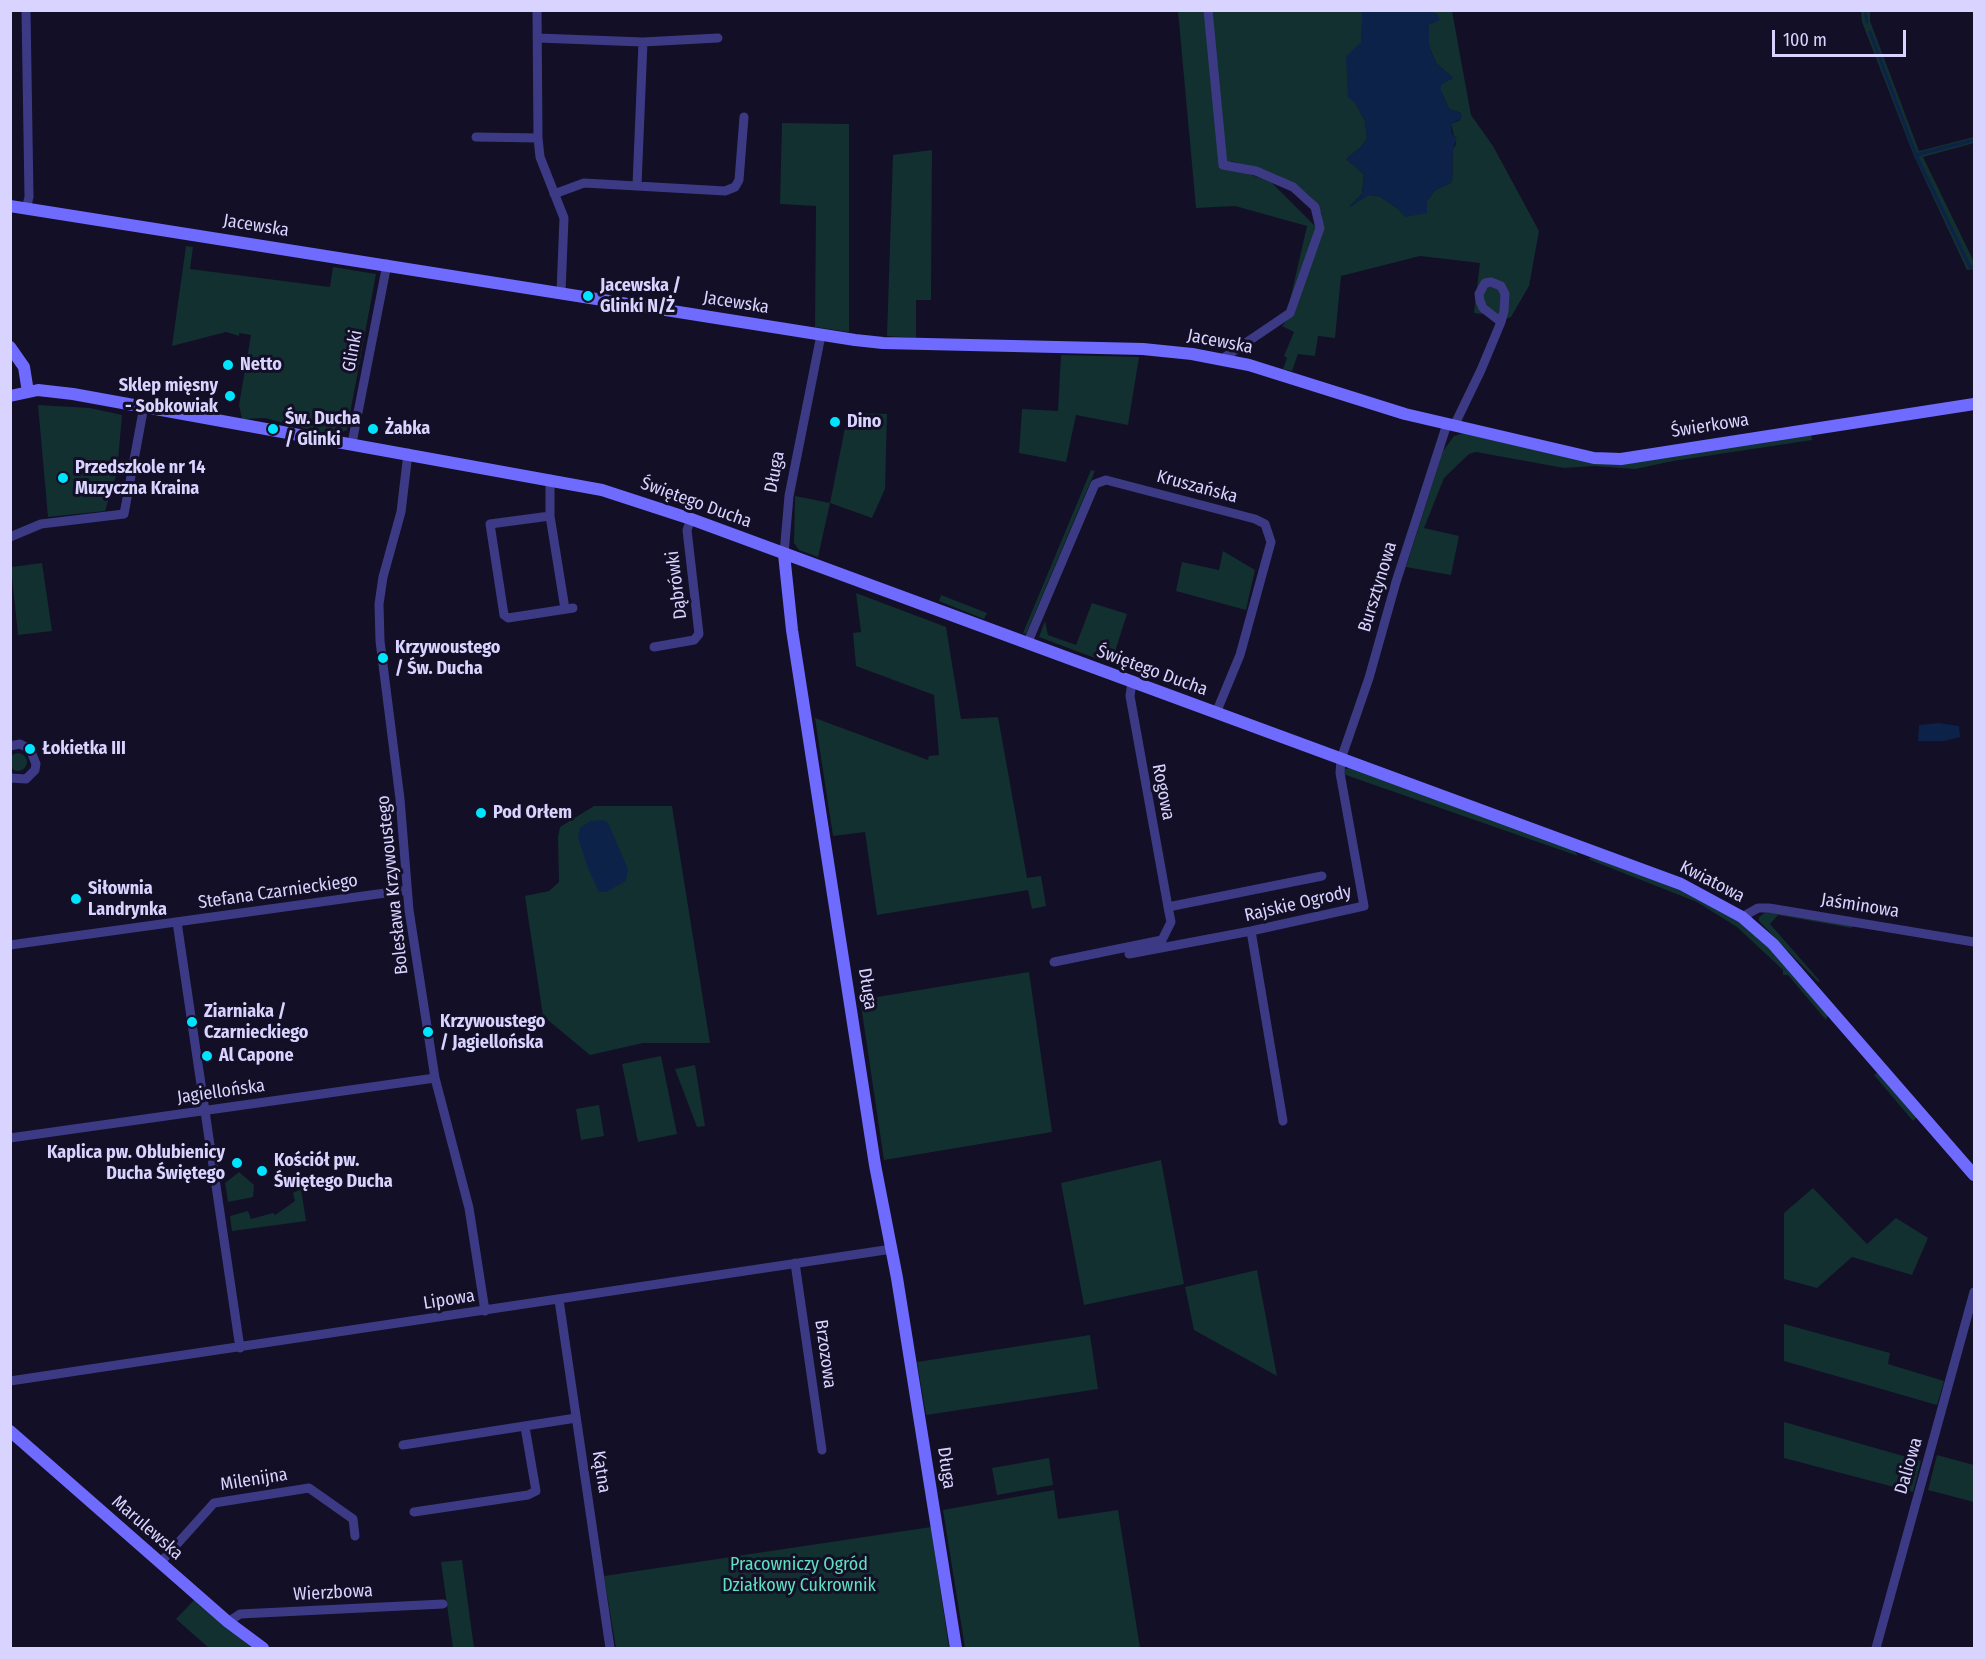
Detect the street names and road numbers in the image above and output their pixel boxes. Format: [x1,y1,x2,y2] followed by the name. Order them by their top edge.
[222,210,290,242] street label: Jacewska
[702,287,770,319] street label: Jacewska
[1185,325,1255,359] street label: Jacewska
[338,328,368,374] street label: Glinki
[1670,409,1750,443] street label: Świerkowa
[760,449,790,495] street label: Długa
[1154,466,1240,508] street label: Kruszańska
[638,473,754,533] street label: Świętego Ducha
[1354,539,1402,635] street label: Bursztynowa
[662,550,692,620] street label: Dąbrówki
[1094,641,1210,701] street label: Świętego Ducha
[1147,762,1179,822] street label: Rogowa
[373,794,413,976] street label: Bolesława Krzywoustego
[1676,856,1748,908] street label: Kwiatowa
[197,870,359,914] street label: Stefana Czarnieckiego
[1242,881,1354,927] street label: Rajskie Ogrody
[1819,889,1901,923] street label: Jaśminowa
[853,967,881,1011] street label: Długa
[176,1075,266,1109] street label: Jagiellońska
[422,1285,476,1315] street label: Lipowa
[809,1318,841,1390] street label: Brzozowa
[1891,1435,1927,1497] street label: Daliowa
[932,1446,960,1490] street label: Długa
[587,1449,615,1495] street label: Kątna
[219,1464,289,1496] street label: Milenijna
[107,1491,187,1565] street label: Marulewska
[293,1580,373,1606] street label: Wierzbowa

